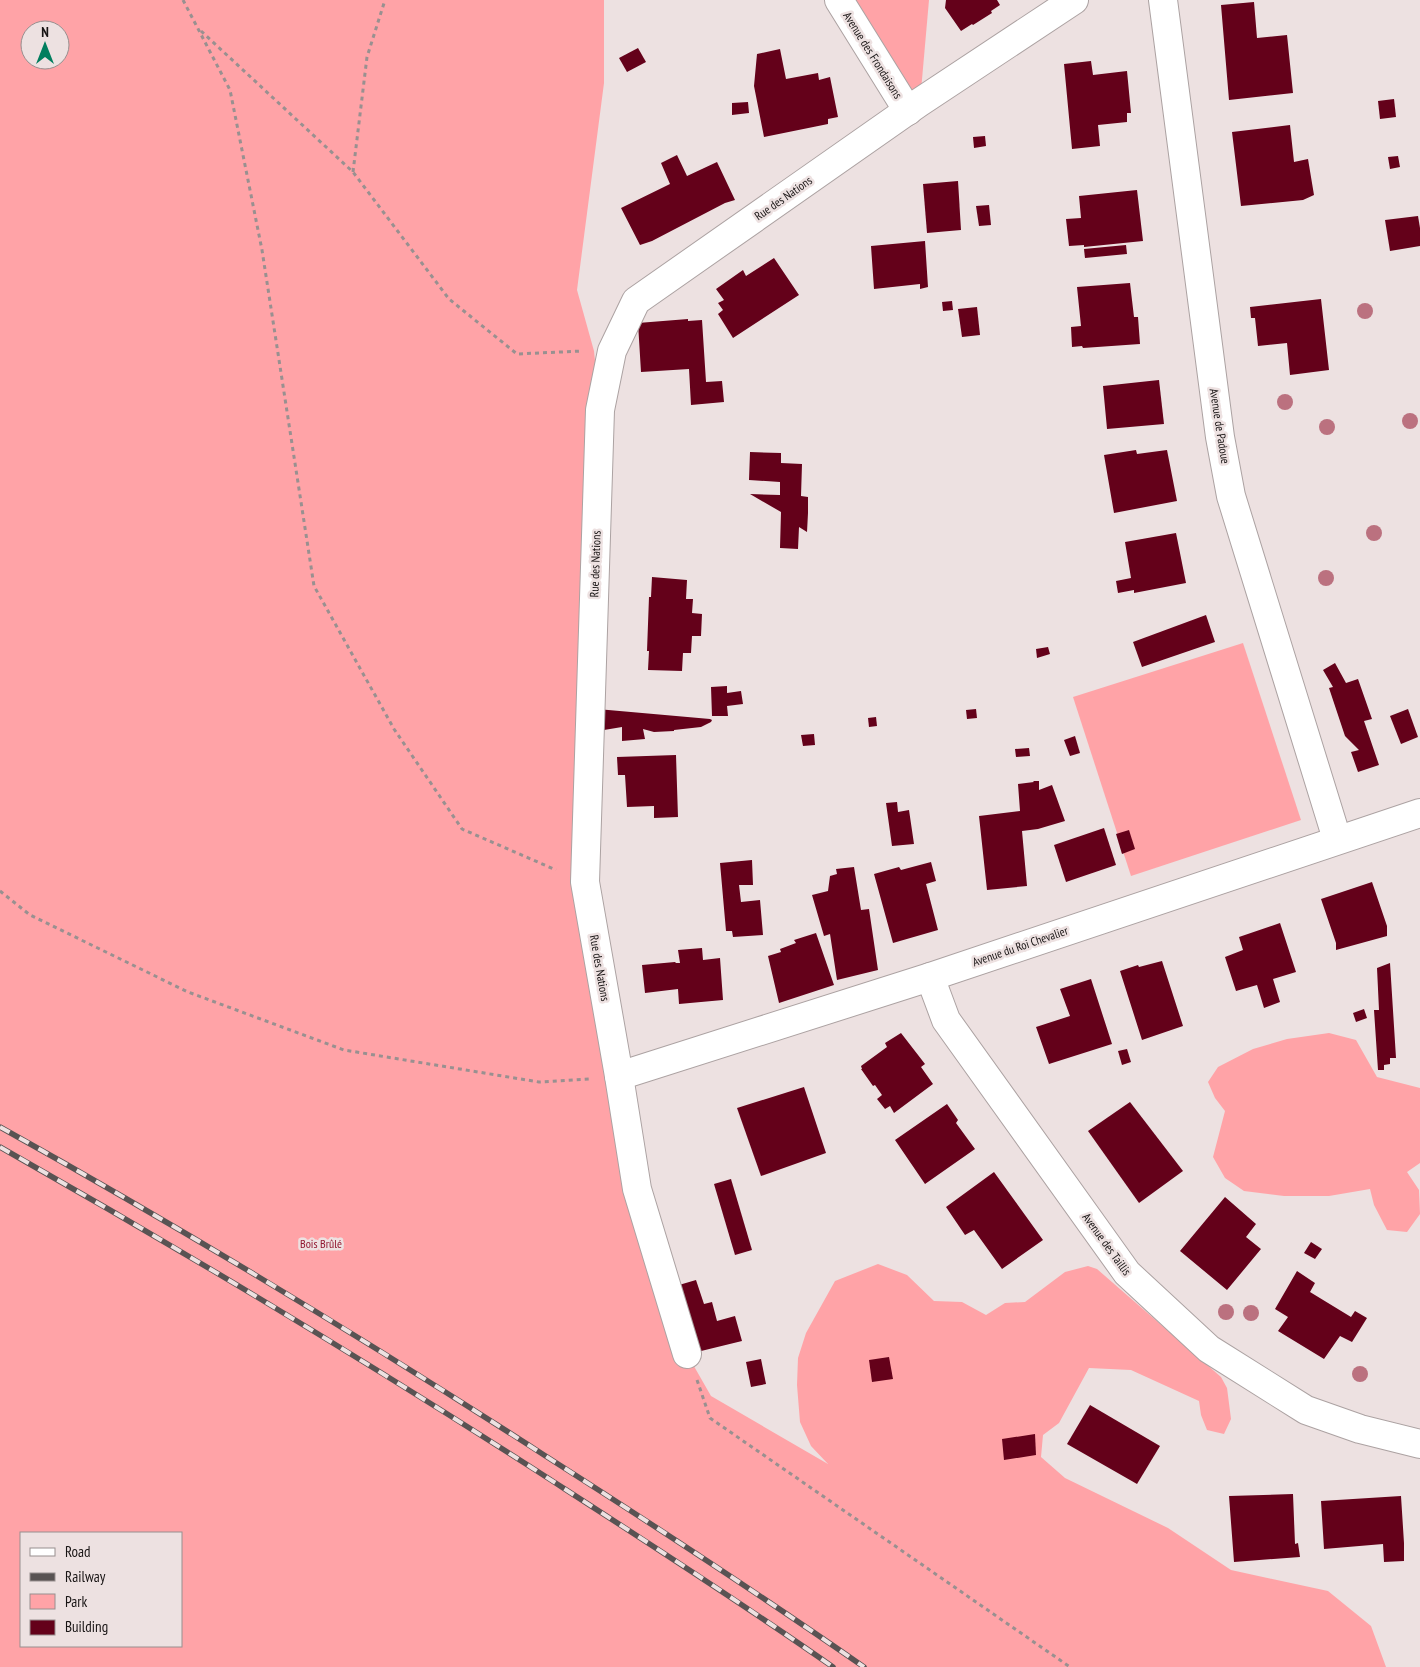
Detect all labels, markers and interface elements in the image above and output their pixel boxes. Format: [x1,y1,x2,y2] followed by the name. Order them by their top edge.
[840,9,906,101] street label: Avenue des Frondaisons
[20,20,70,70] north arrow
[41,23,49,41] text: N
[751,173,815,223] street label: Rue des Nations
[1207,387,1233,465] street label: Avenue de Padoue
[586,530,604,598] street label: Rue des Nations
[970,922,1070,969] street label: Avenue du Roi Chevalier
[587,934,613,1002] street label: Rue des Nations
[1079,1210,1135,1278] street label: Avenue des Taillis
[300,1236,342,1251] park label: Bois Brûlé
[20,1532,182,1647] legend
[65,1542,91,1561] text: Road
[65,1567,106,1586] text: Railway
[65,1592,87,1611] text: Park
[65,1617,108,1636] text: Building

